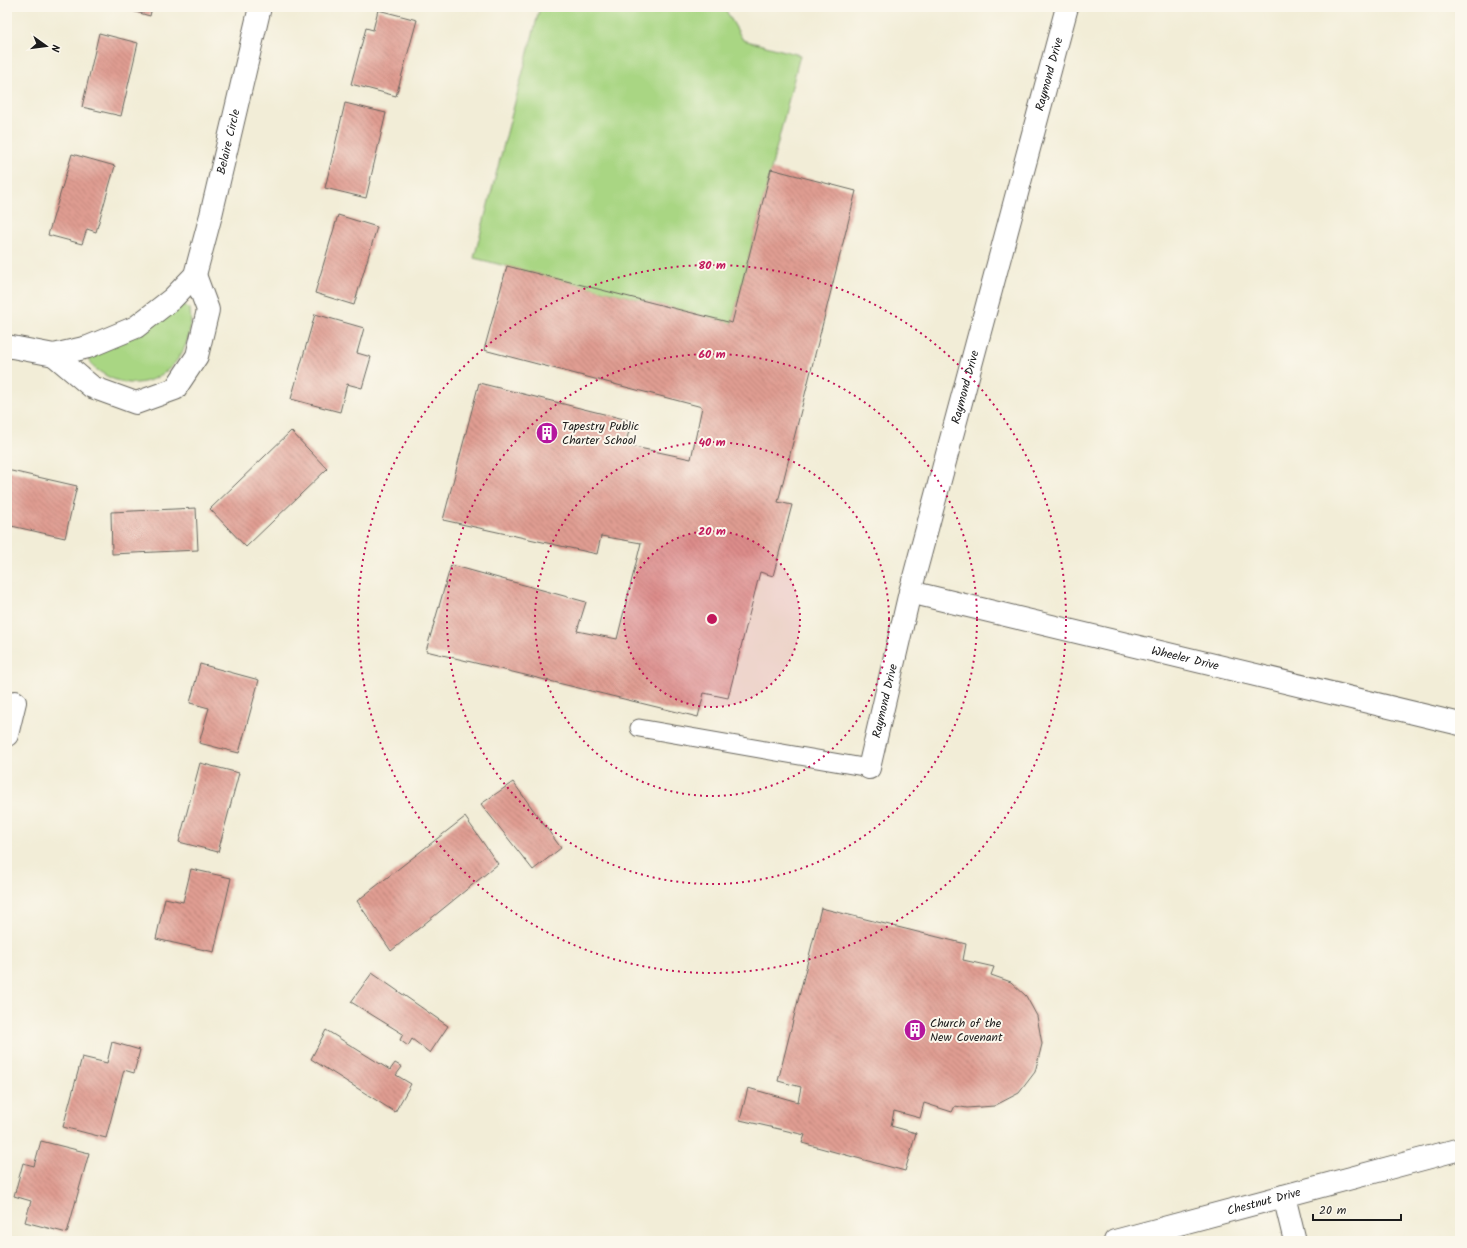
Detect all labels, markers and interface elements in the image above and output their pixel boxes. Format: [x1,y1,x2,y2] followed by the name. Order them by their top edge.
[26,26,66,66] north arrow
[1030,35,1068,113] street label: Raymond Drive
[45,43,64,54] text: N
[211,107,245,176] street label: Belaire Circle
[698,256,726,275] text: 80 m
[698,345,726,364] text: 60 m
[946,347,984,426] street label: Raymond Drive
[562,417,639,450] place label: Tapestry Public Charter School
[534,420,560,446] building icon: Tapestry Public Charter School
[698,433,726,452] text: 40 m
[698,522,726,541] text: 20 m
[705,612,719,626] centre of rings
[1149,641,1221,675] street label: Wheeler Drive
[867,661,903,740] street label: Raymond Drive
[930,1014,1003,1047] place label: Church of the New Covenant
[902,1017,928,1043] building icon: Church of the New Covenant
[1225,1182,1303,1220] street label: Chestnut Drive
[1313,1196,1401,1222] scale bar
[1319,1201,1347,1220] text: 20 m

